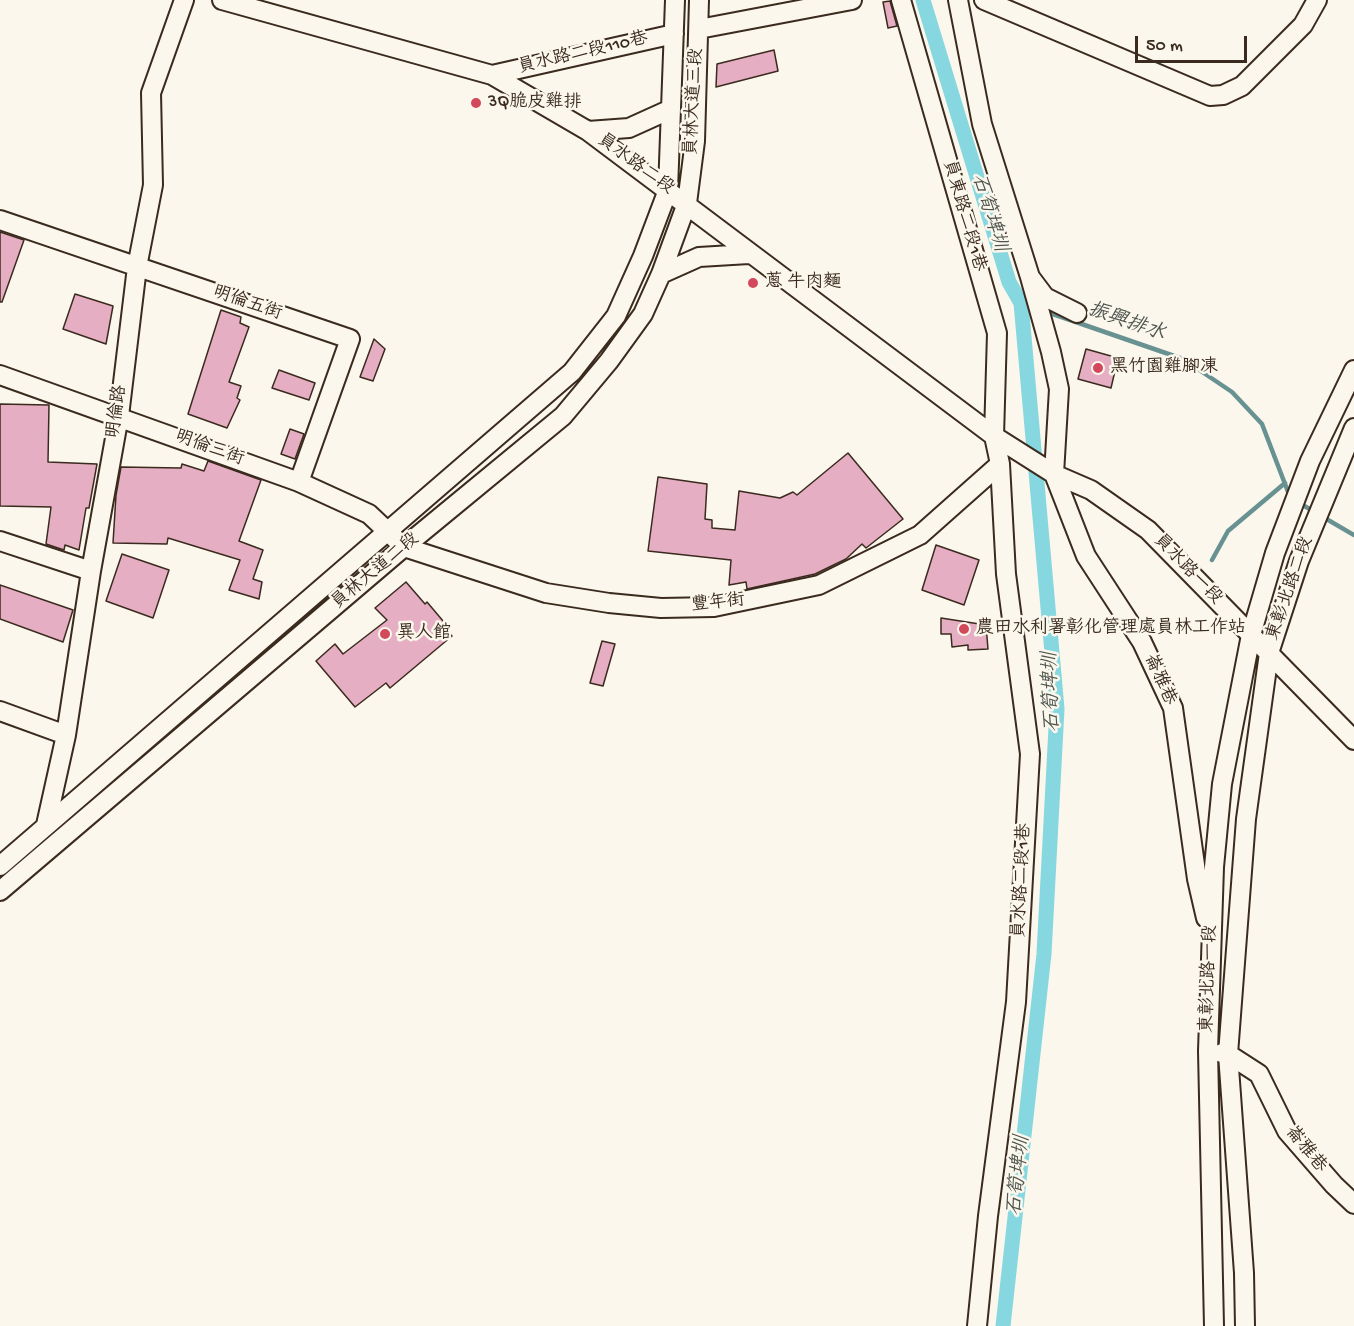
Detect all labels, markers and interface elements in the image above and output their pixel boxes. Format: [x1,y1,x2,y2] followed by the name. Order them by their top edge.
[1138,24,1250,62] scale bar
[516,29,650,79] street label: 員水路二段110巷
[1146,36,1183,57] text: 50 m
[681,48,709,156] street label: 員林大道三段
[488,92,581,114] place label: 3Q脆皮雞排
[469,96,483,110] marker: 3Q脆皮雞排
[592,130,678,200] street label: 員水路二段
[937,158,989,274] street label: 員東路二段1巷
[965,171,1011,255] water label: 石筍埤圳
[765,272,841,294] place label: 蔥 牛肉麵
[746,276,760,290] marker: 蔥 牛肉麵
[209,282,285,326] street label: 明倫五街
[1084,299,1168,347] water label: 振興排水
[1110,357,1218,379] place label: 黑竹園雞腳凍
[1091,361,1105,375] marker: 黑竹園雞腳凍
[104,384,132,440] street label: 明倫路
[171,427,247,471] street label: 明倫三街
[328,529,424,615] street label: 員林大道二段
[1148,530,1226,610] street label: 員水路一段
[1263,534,1319,644] street label: 東彰北路二段
[690,590,746,618] street label: 豐年街
[976,618,1246,640] place label: 農田水利署彰化管理處員林工作站
[957,622,971,636] marker: 農田水利署彰化管理處員林工作站
[397,623,451,645] place label: 異人館
[378,627,392,641] marker: 異人館
[1138,651,1180,709] street label: 崙雅巷
[1040,652,1066,732] water label: 石筍埤圳
[1009,823,1037,939] street label: 員水路二段1巷
[1197,925,1223,1033] street label: 東彰北路一段
[1280,1122,1330,1178] street label: 崙雅巷
[1004,1135,1036,1217] water label: 石筍埤圳

